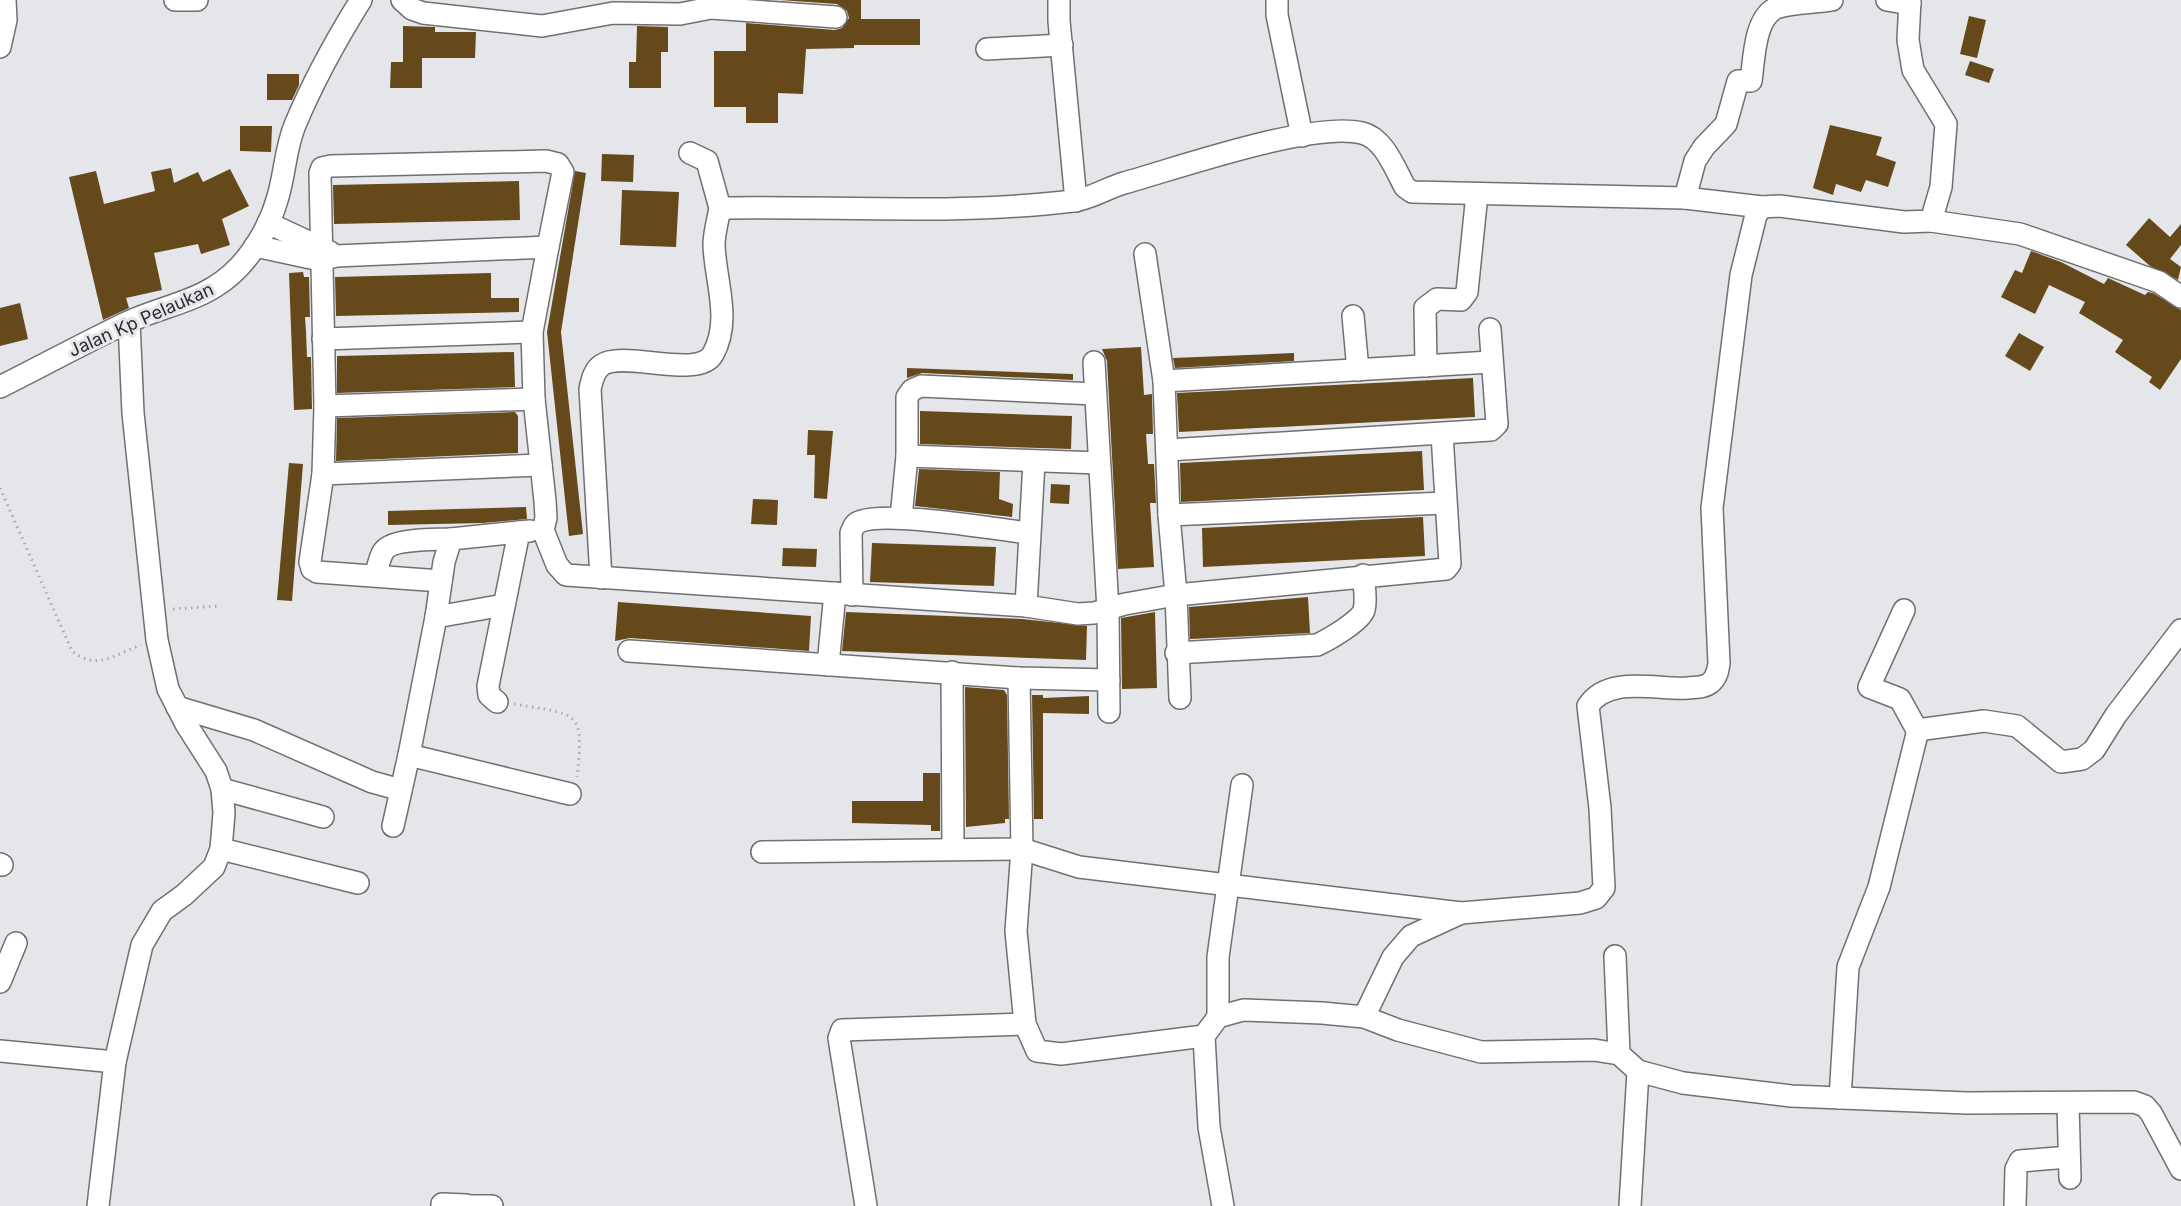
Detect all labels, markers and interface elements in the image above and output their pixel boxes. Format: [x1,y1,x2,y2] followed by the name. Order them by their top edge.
[65,278,216,361] street label: Jalan Kp Pelaukan

